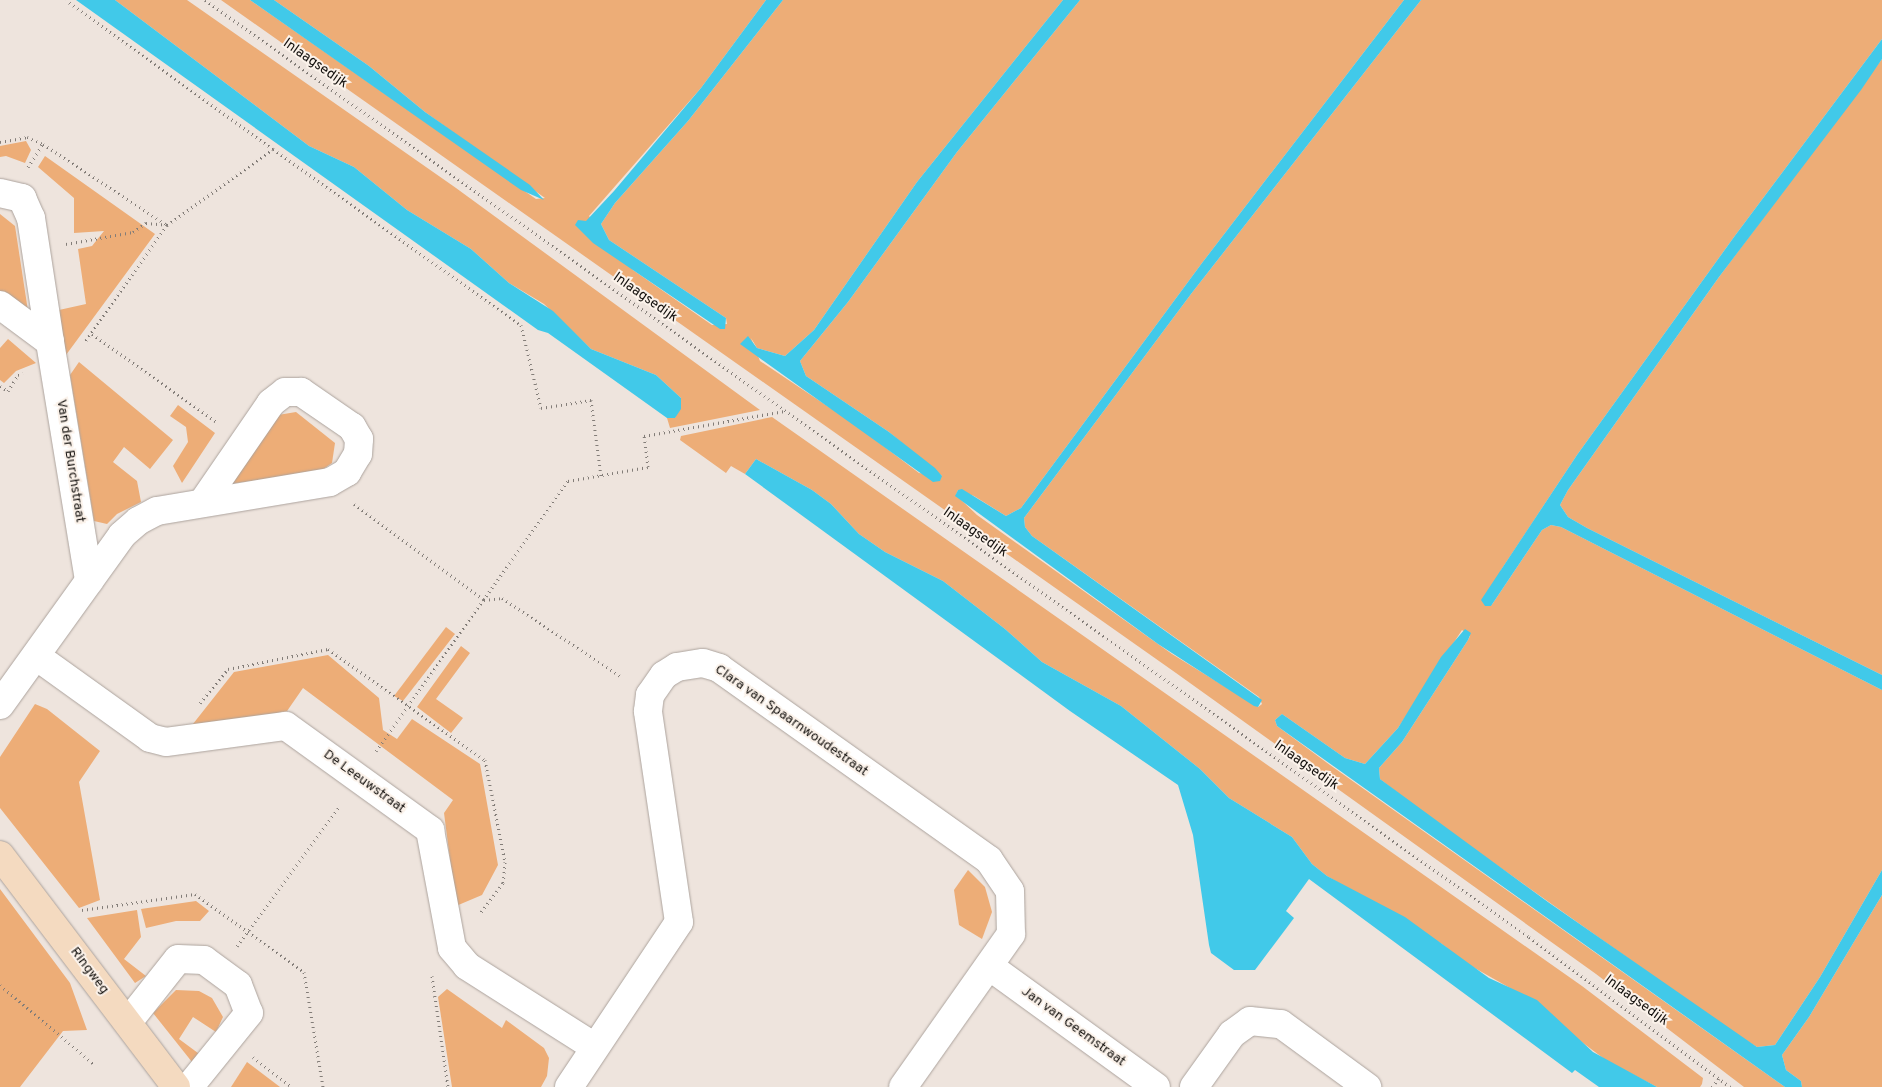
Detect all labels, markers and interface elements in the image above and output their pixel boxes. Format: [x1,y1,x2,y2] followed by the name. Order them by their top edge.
[279,35,351,93] street label: Inlaagsedijk
[609,269,681,327] street label: Inlaagsedijk
[52,398,88,524] street label: Van der Burchstraat
[939,504,1011,562] street label: Inlaagsedijk
[711,662,871,780] street label: Clara van Spaarnwoudestraat
[1270,737,1342,795] street label: Inlaagsedijk
[320,747,408,817] street label: De Leeuwstraat
[66,944,112,998] street label: Ringweg
[1601,972,1671,1030] street label: Inlaagsedijk
[1017,983,1129,1071] street label: Jan van Geemstraat

